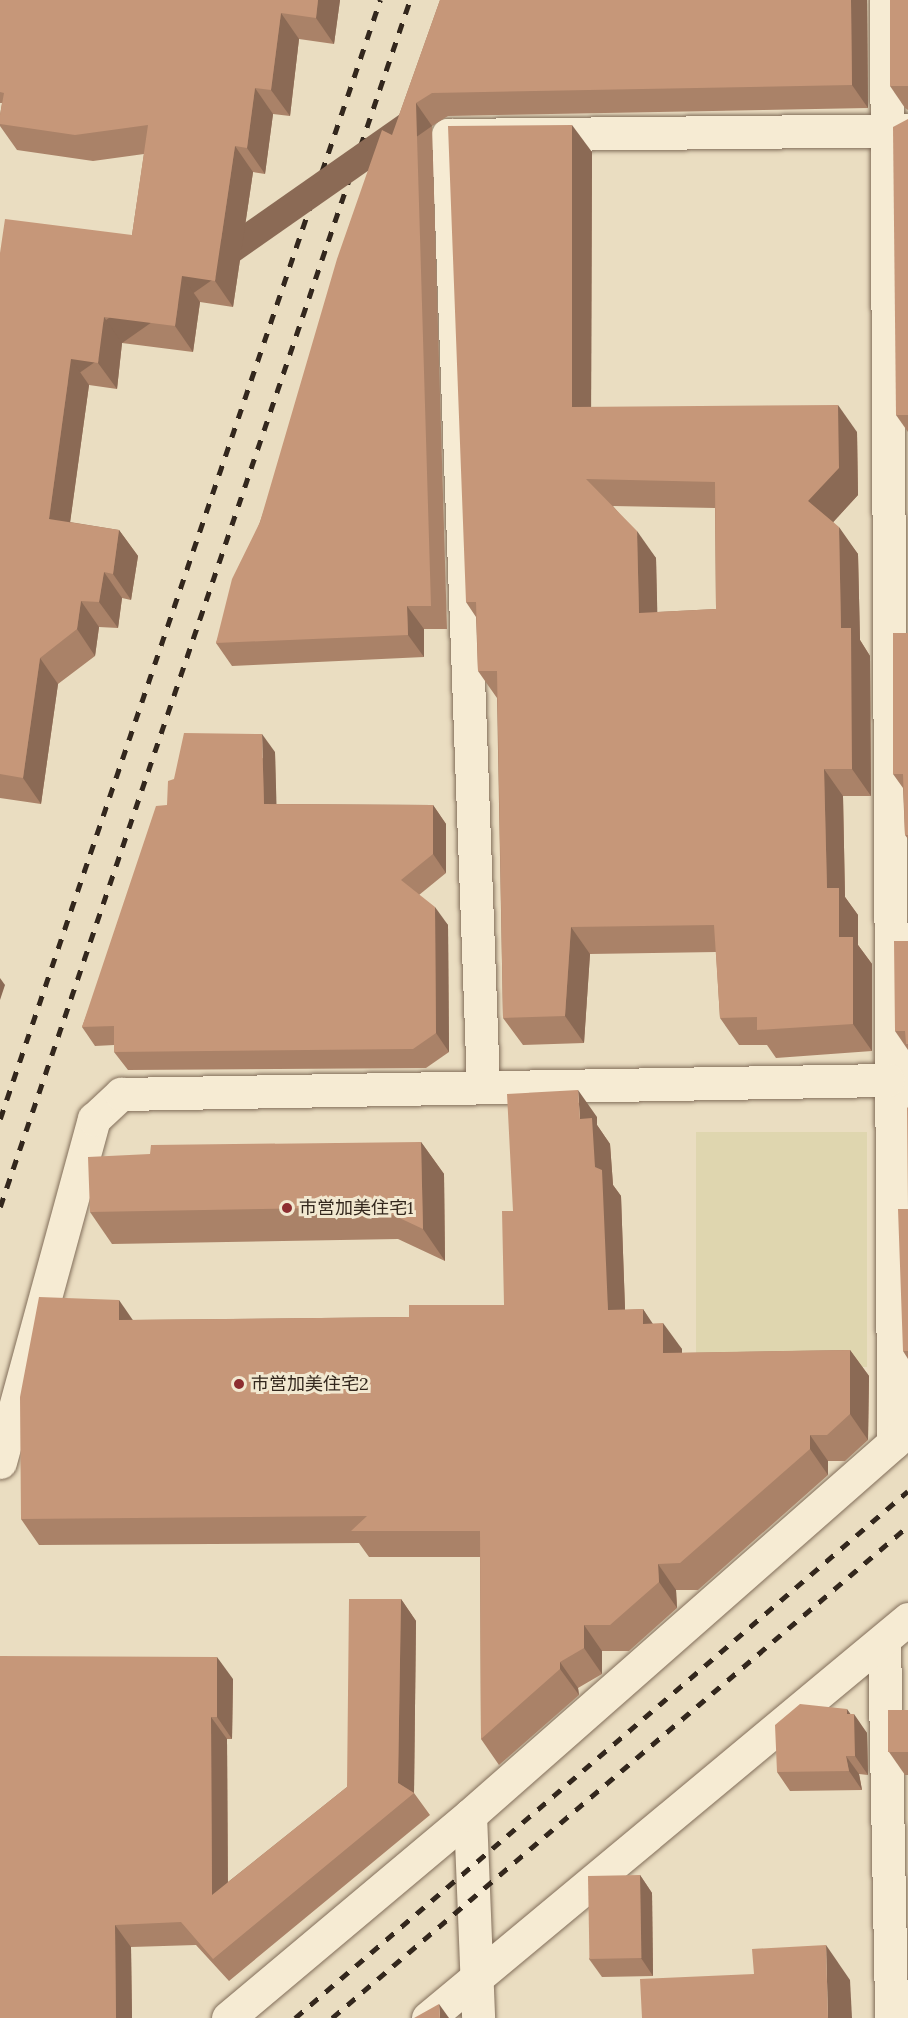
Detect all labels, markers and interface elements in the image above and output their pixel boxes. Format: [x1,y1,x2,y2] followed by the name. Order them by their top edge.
[299,1197,414,1219] place label: 市営加美住宅1
[280,1201,294,1215] marker: 市営加美住宅1
[251,1373,369,1395] place label: 市営加美住宅2
[232,1377,246,1391] marker: 市営加美住宅2

